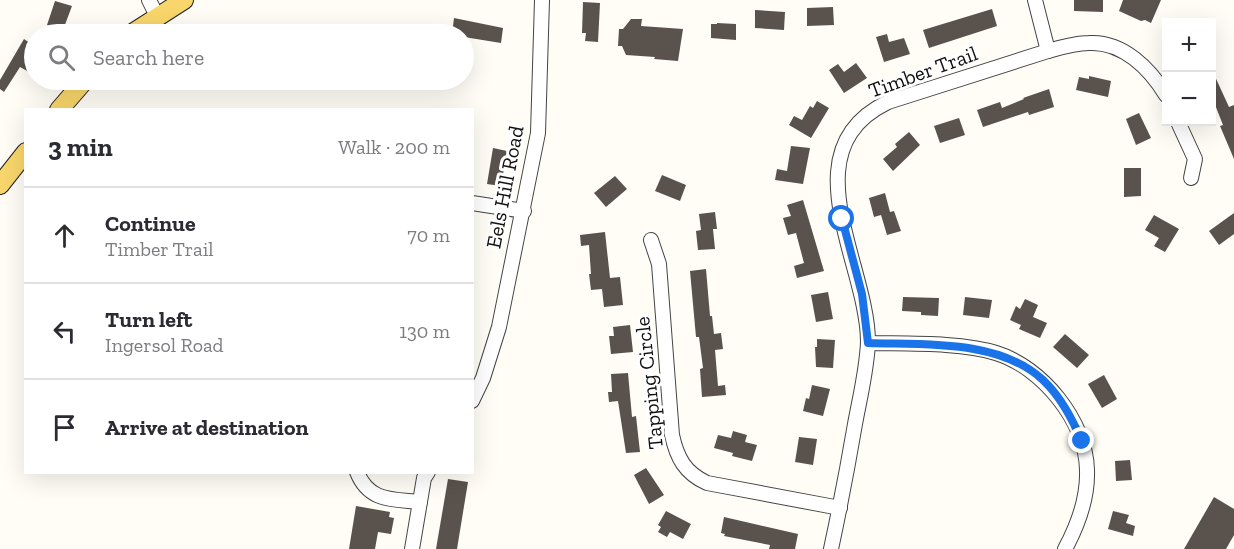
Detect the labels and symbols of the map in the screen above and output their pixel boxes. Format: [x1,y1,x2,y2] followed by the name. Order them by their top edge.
[865,40,981,103] street label: Timber Trail
[480,123,529,250] street label: Eels Hill Road
[828,205,854,231] route start
[629,315,668,451] street label: Tapping Circle
[1068,427,1094,453] route end

